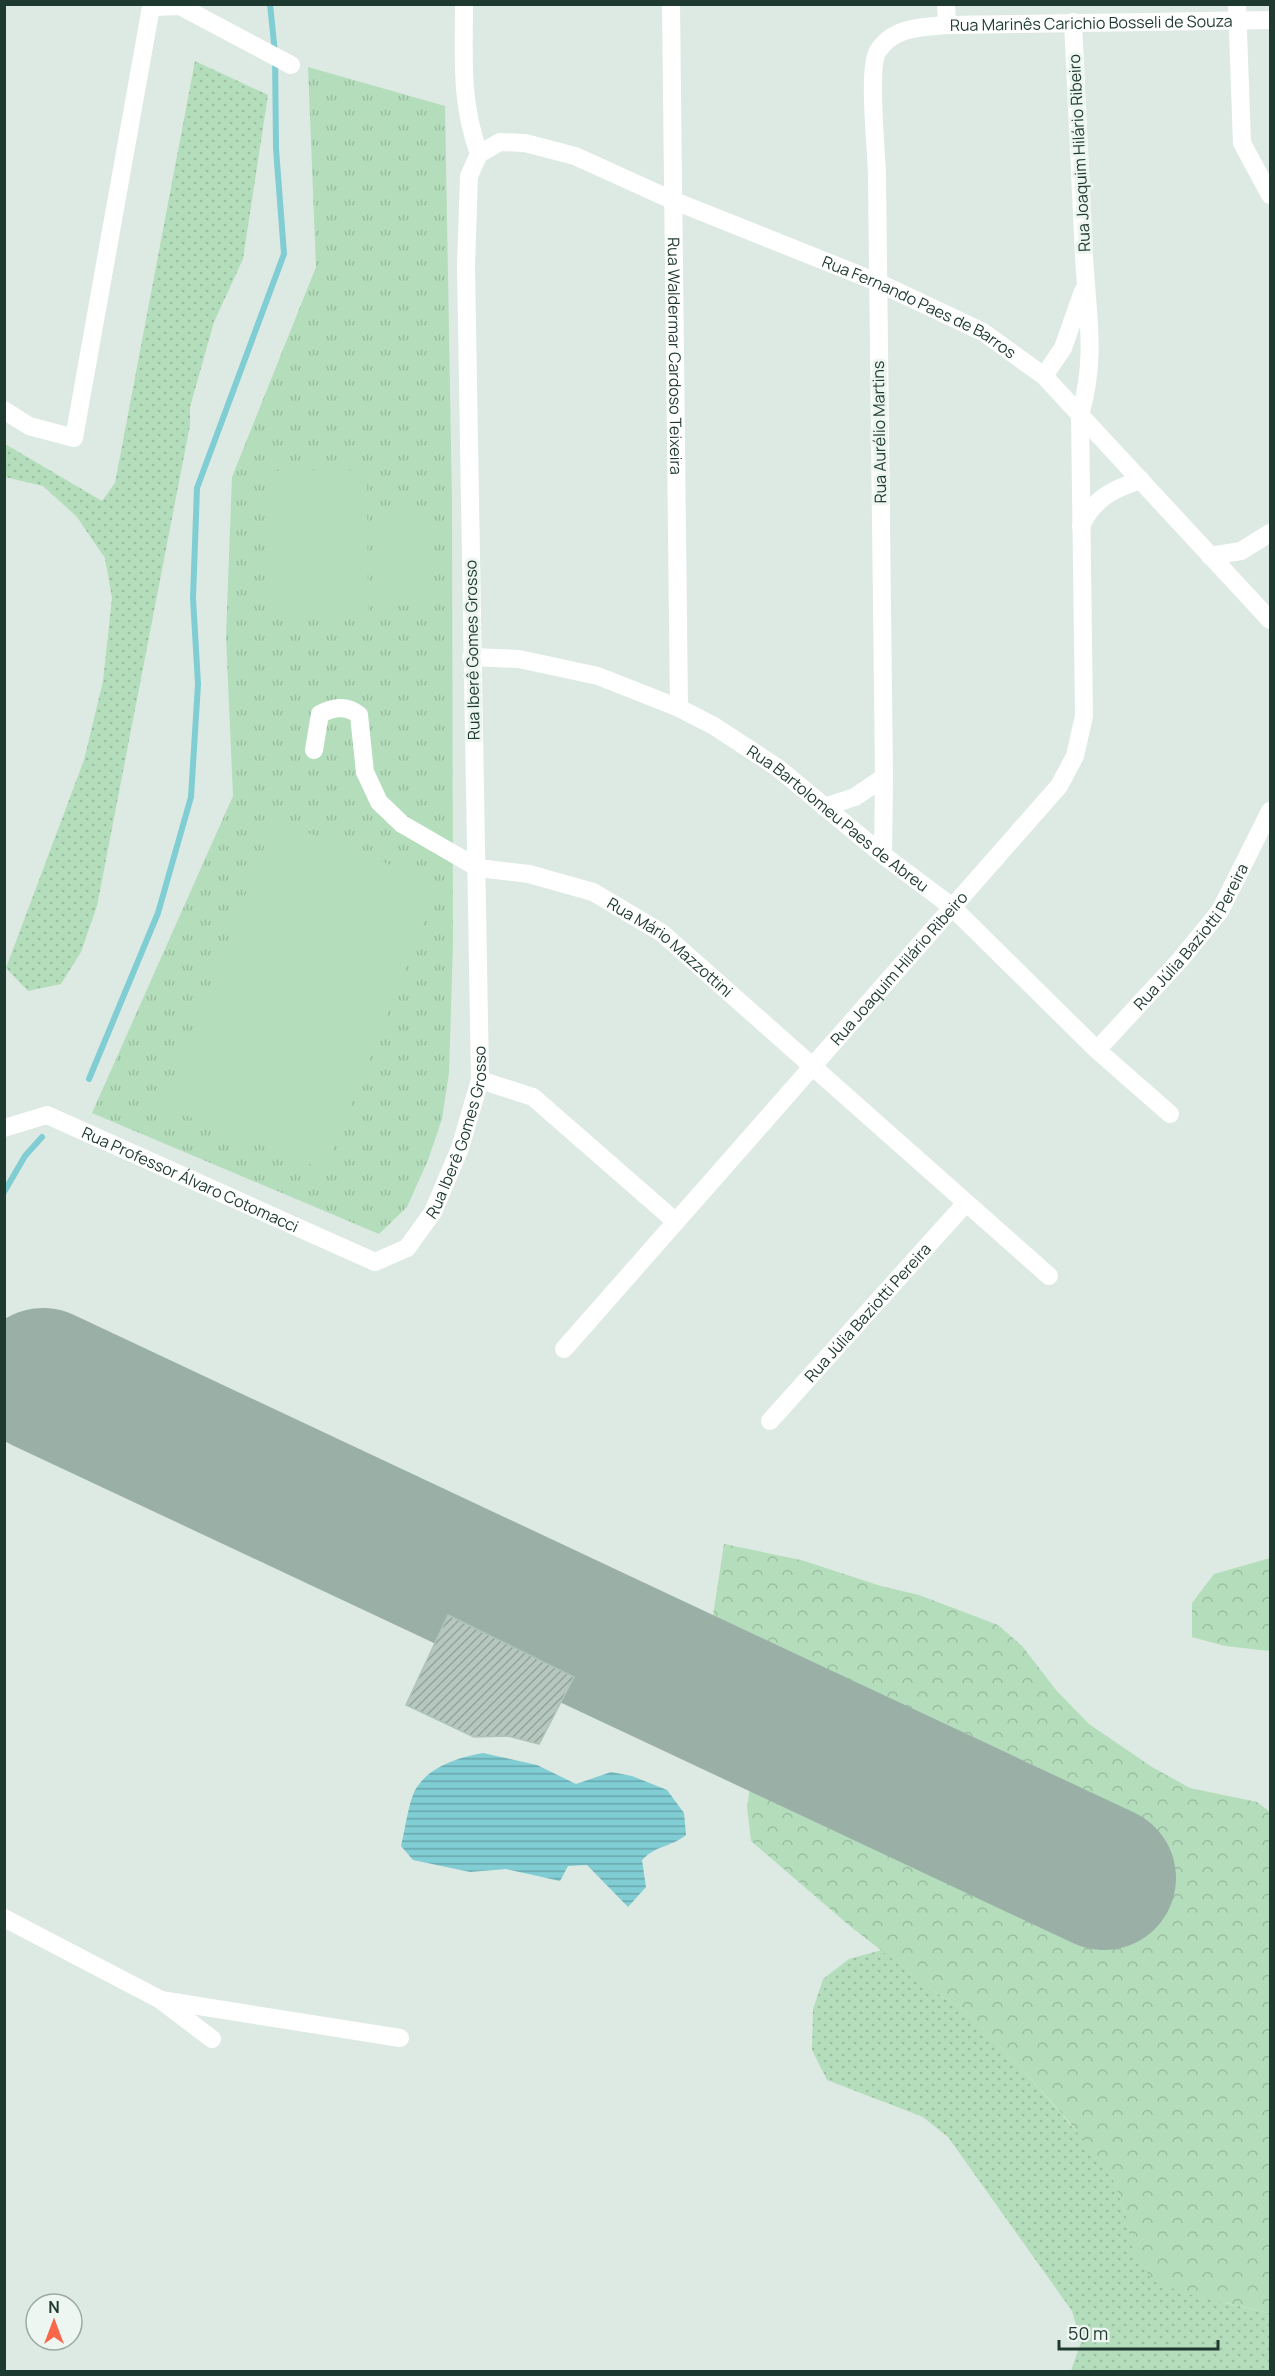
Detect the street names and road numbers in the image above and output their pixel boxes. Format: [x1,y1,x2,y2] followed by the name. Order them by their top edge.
[950,10,1233,36] street label: Rua Marinês Carichio Bosseli de Souza
[1063,54,1095,252] street label: Rua Joaquim Hilário Ribeiro
[663,237,687,475] street label: Rua Waldermar Cardoso Teixeira
[819,250,1021,363] street label: Rua Fernando Paes de Barros
[867,360,891,504] street label: Rua Aurélio Martins
[459,560,485,740] street label: Rua Iberê Gomes Grosso
[743,740,933,897] street label: Rua Bartolomeu Paes de Abreu
[1128,860,1253,1015] street label: Rua Júlia Baziotti Pereira
[825,887,972,1050] street label: Rua Joaquim Hilário Ribeiro
[603,892,738,1002] street label: Rua Mário Mazzottini
[421,1046,491,1223] street label: Rua Iberê Gomes Grosso
[79,1121,302,1237] street label: Rua Professor Álvaro Cotomacci
[799,1238,936,1387] street label: Rua Júlia Baziotti Pereira

